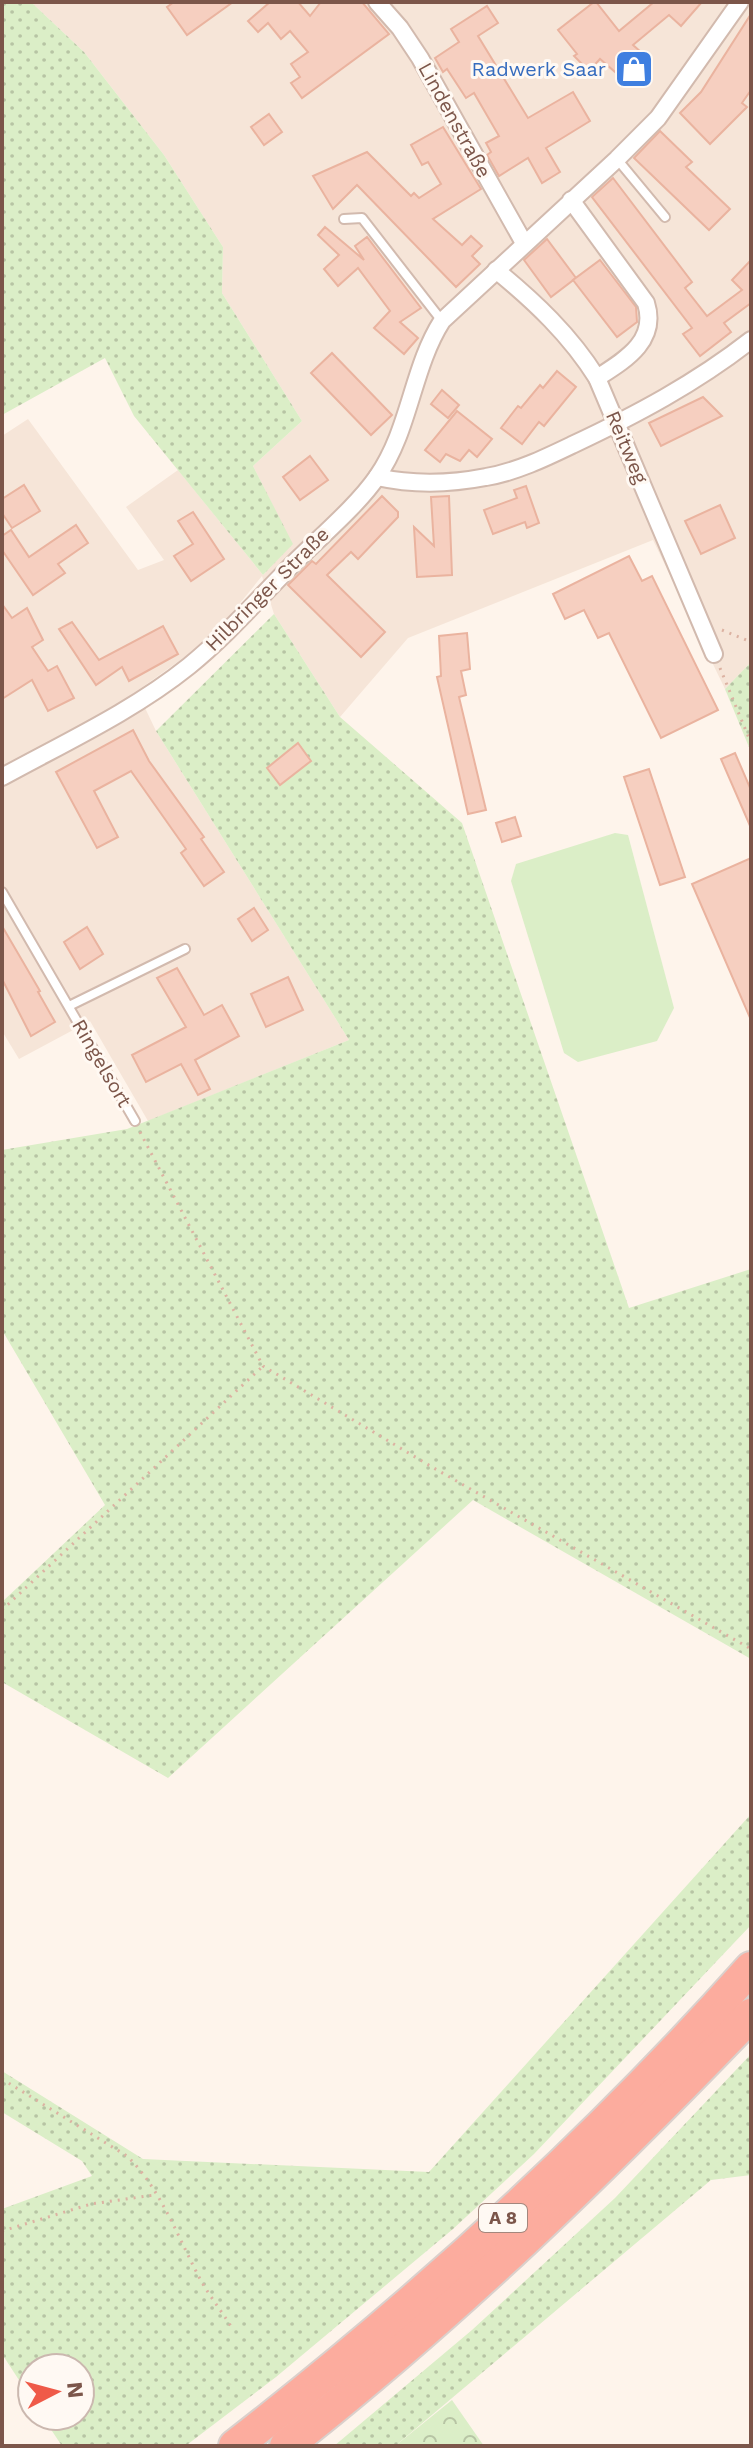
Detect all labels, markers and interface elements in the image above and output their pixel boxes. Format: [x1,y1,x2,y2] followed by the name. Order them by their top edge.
[613,48,655,90] shop icon: Radwerk Saar
[472,57,606,81] place label: Radwerk Saar
[413,58,497,182] street label: Lindenstraße
[601,407,653,487] street label: Reitweg
[200,522,334,656] street label: Hilbringer Straße
[67,1015,137,1112] street label: Ringelsort
[479,2204,527,2232] road number: A 8
[16,2352,96,2432] north arrow
[62,2381,89,2399] text: N

